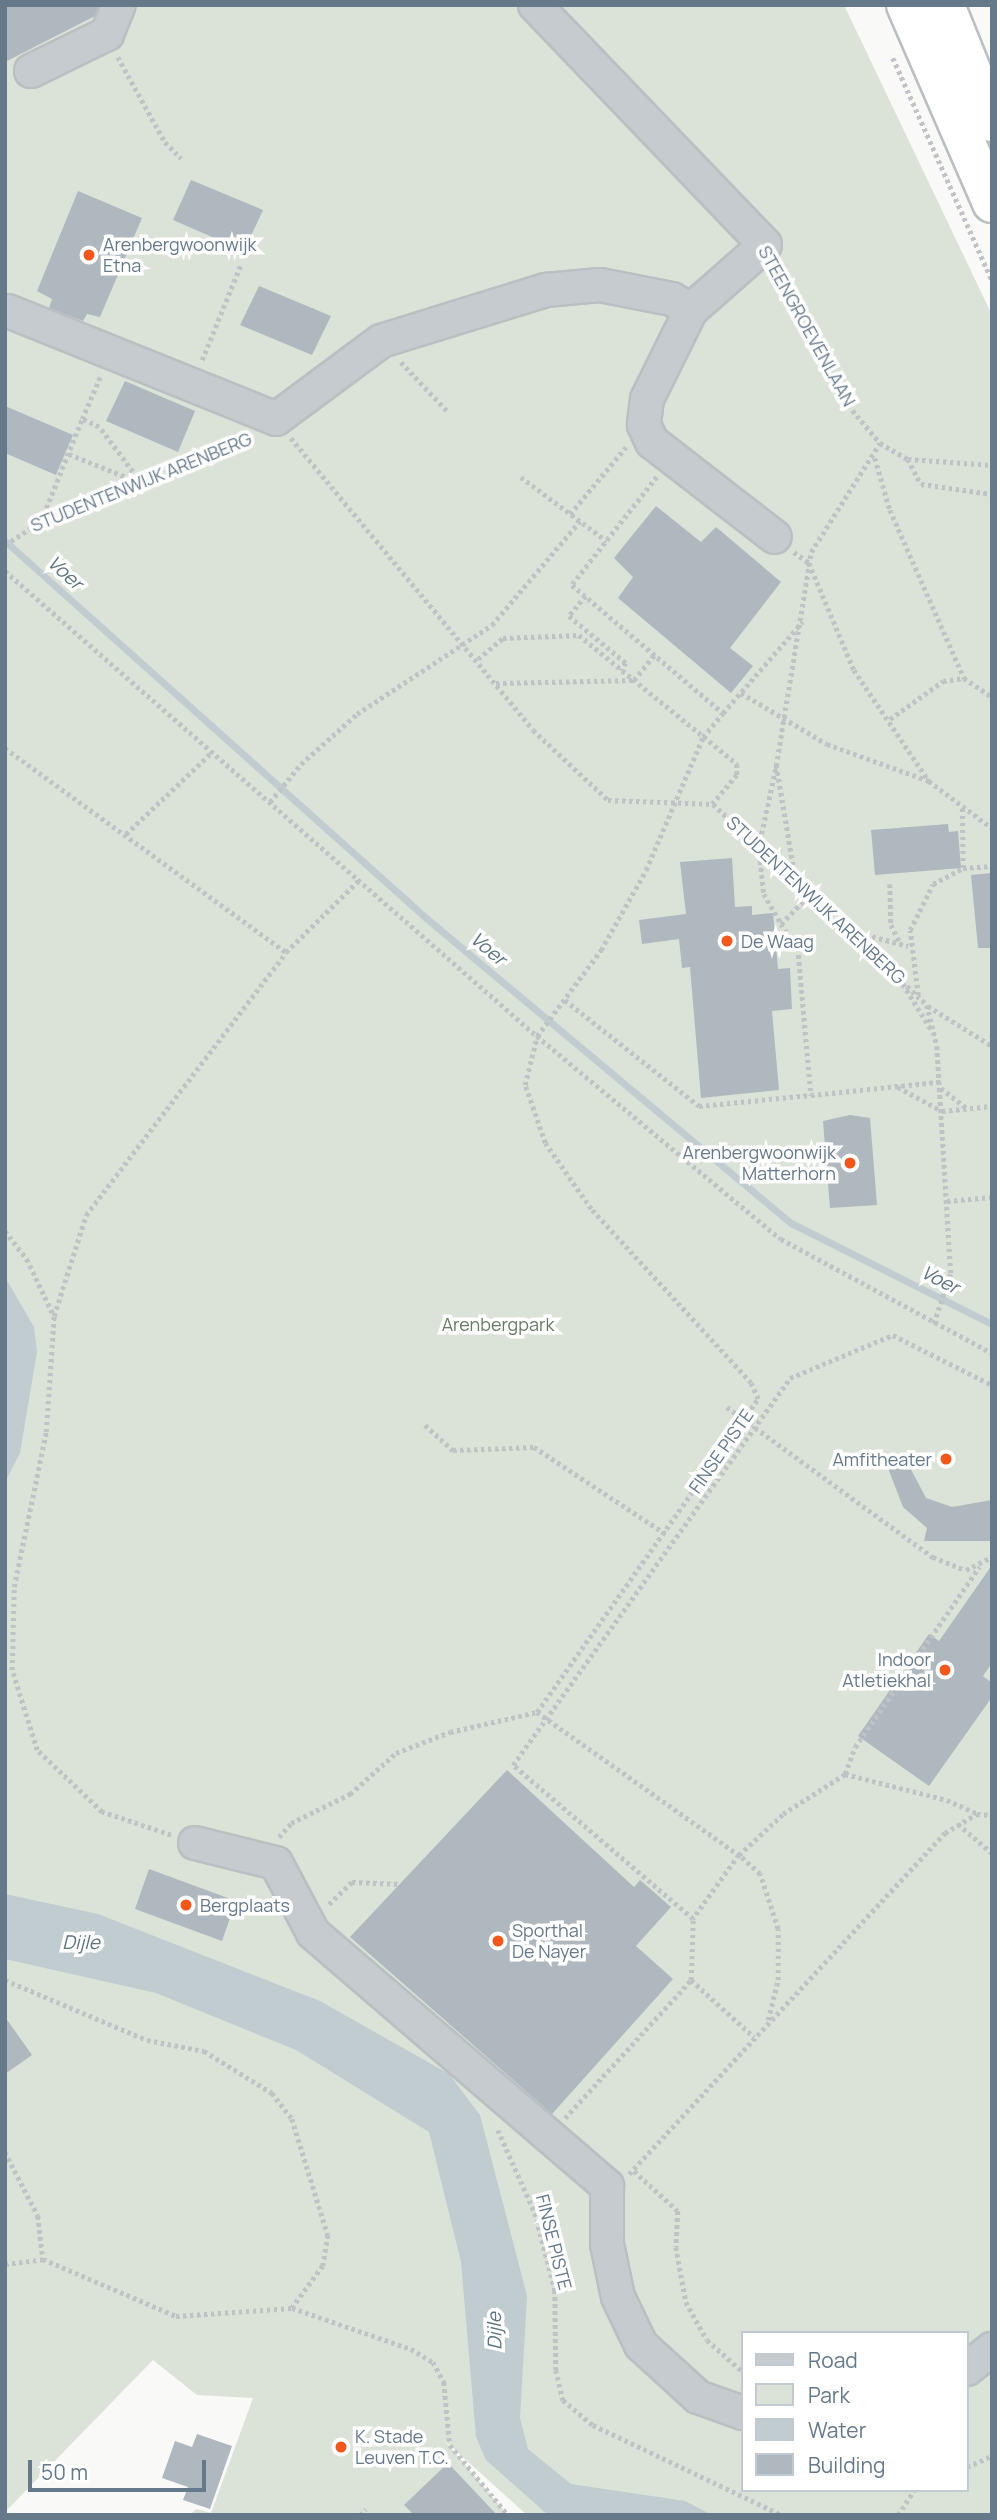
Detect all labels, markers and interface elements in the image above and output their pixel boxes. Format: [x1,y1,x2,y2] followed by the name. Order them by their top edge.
[103,234,257,276] place label: Arenbergwoonwijk Etna
[754,242,860,410] street label: STEENGROEVENLAAN
[81,247,97,263] marker: Arenbergwoonwijk Etna
[27,428,255,536] street label: STUDENTENWIJK ARENBERG
[43,551,87,595] water label: Voer
[722,811,910,989] street label: STUDENTENWIJK ARENBERG
[466,928,510,970] water label: Voer
[741,930,814,952] place label: De Waag
[719,933,735,949] marker: De Waag
[682,1142,836,1184] place label: Arenbergwoonwijk Matterhorn
[842,1155,858,1171] marker: Arenbergwoonwijk Matterhorn
[917,1261,963,1299] water label: Voer
[442,1313,554,1335] park label: Arenbergpark
[684,1405,758,1497] street label: FINSE PISTE
[832,1448,932,1470] place label: Amfitheater
[938,1451,954,1467] marker: Amfitheater
[842,1649,931,1692] place label: Indoor Atletiekhal
[937,1662,953,1678] marker: Indoor Atletiekhal
[200,1894,290,1916] place label: Bergplaats
[178,1897,194,1913] marker: Bergplaats
[512,1920,586,1962] place label: Sporthal De Nayer
[62,1932,100,1954] water label: Dijle
[490,1933,506,1949] marker: Sporthal De Nayer
[532,2192,576,2292] street label: FINSE PISTE
[483,2312,507,2350] water label: Dijle
[741,2331,969,2492] legend
[808,2346,858,2374] text: Road
[808,2381,850,2409] text: Park
[808,2416,866,2444] text: Water
[355,2426,449,2468] place label: K. Stade Leuven T.C.
[333,2439,349,2455] marker: K. Stade Leuven T.C.
[32,2446,210,2490] scale bar
[808,2451,885,2479] text: Building
[41,2458,88,2486] text: 50 m

